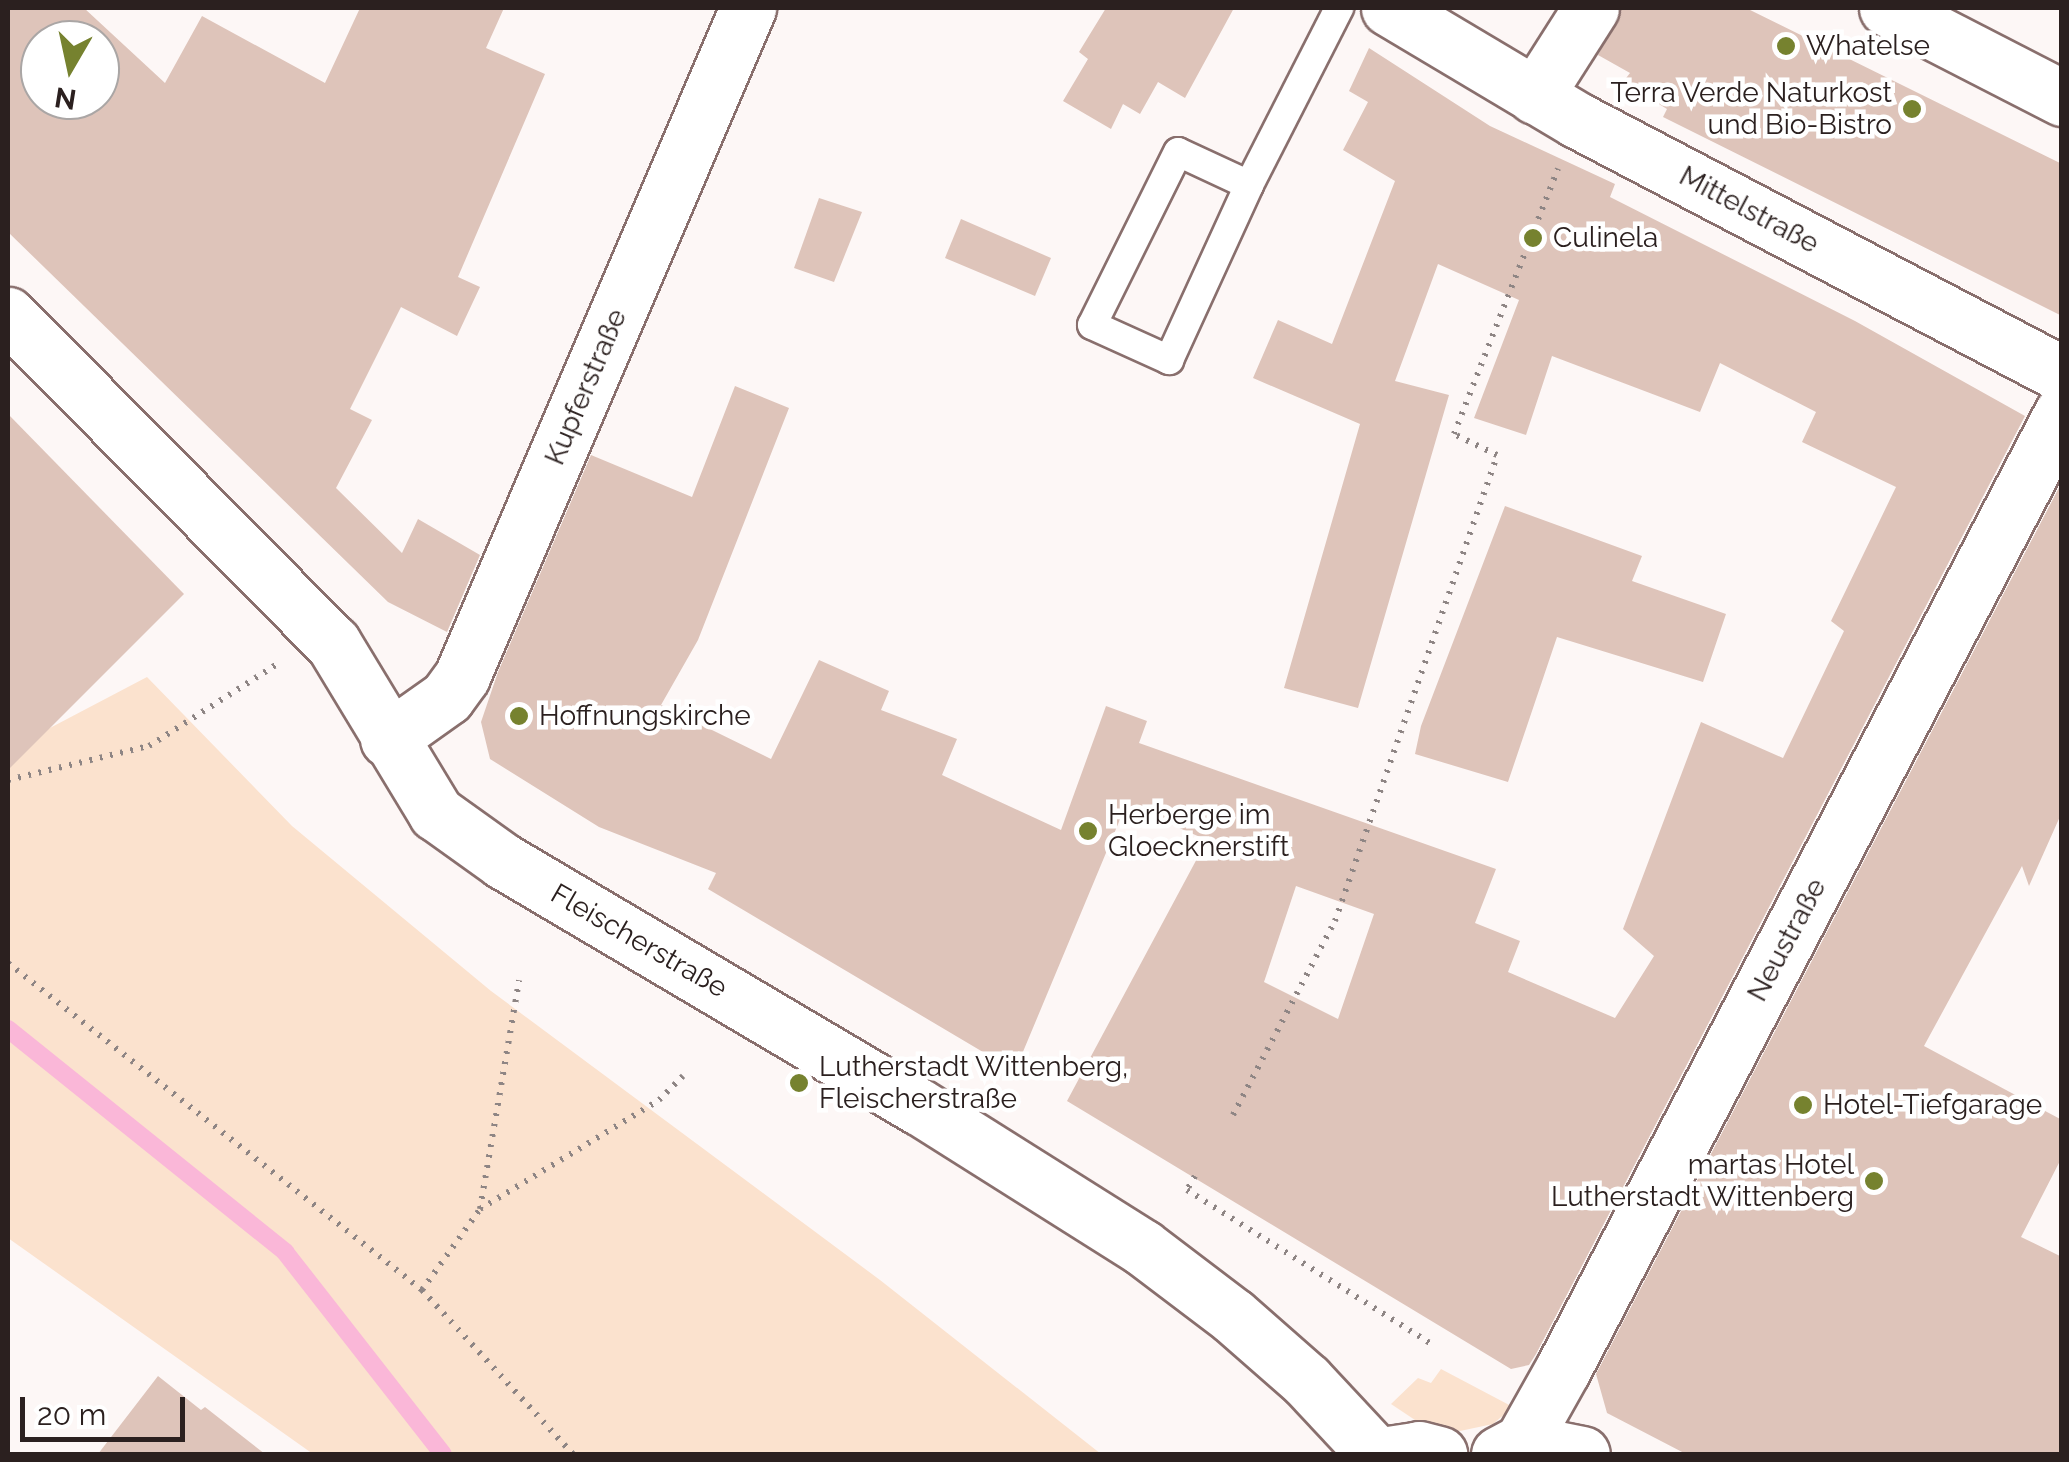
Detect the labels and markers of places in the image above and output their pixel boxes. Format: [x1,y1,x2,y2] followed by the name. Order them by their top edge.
[1806,29,1930,63] place label: Whatelse
[1775,35,1797,57] marker: Whatelse
[1610,76,1892,142] place label: Terra Verde Naturkost und Bio-Bistro
[1901,98,1923,120] marker: Terra Verde Naturkost und Bio-Bistro
[1553,221,1658,255] place label: Culinela
[1522,227,1544,249] marker: Culinela
[539,699,751,733] place label: Hoffnungskirche
[508,705,530,727] marker: Hoffnungskirche
[1108,798,1289,864] place label: Herberge im Gloecknerstift
[1077,820,1099,842] marker: Herberge im Gloecknerstift
[819,1050,1129,1116] place label: Lutherstadt Wittenberg, Fleischerstraße
[788,1072,810,1094] marker: Lutherstadt Wittenberg, Fleischerstraße
[1823,1088,2042,1122] place label: Hotel-Tiefgarage
[1792,1094,1814,1116] marker: Hotel-Tiefgarage
[1550,1148,1854,1214] place label: martas Hotel Lutherstadt Wittenberg
[1863,1170,1885,1192] marker: martas Hotel Lutherstadt Wittenberg

